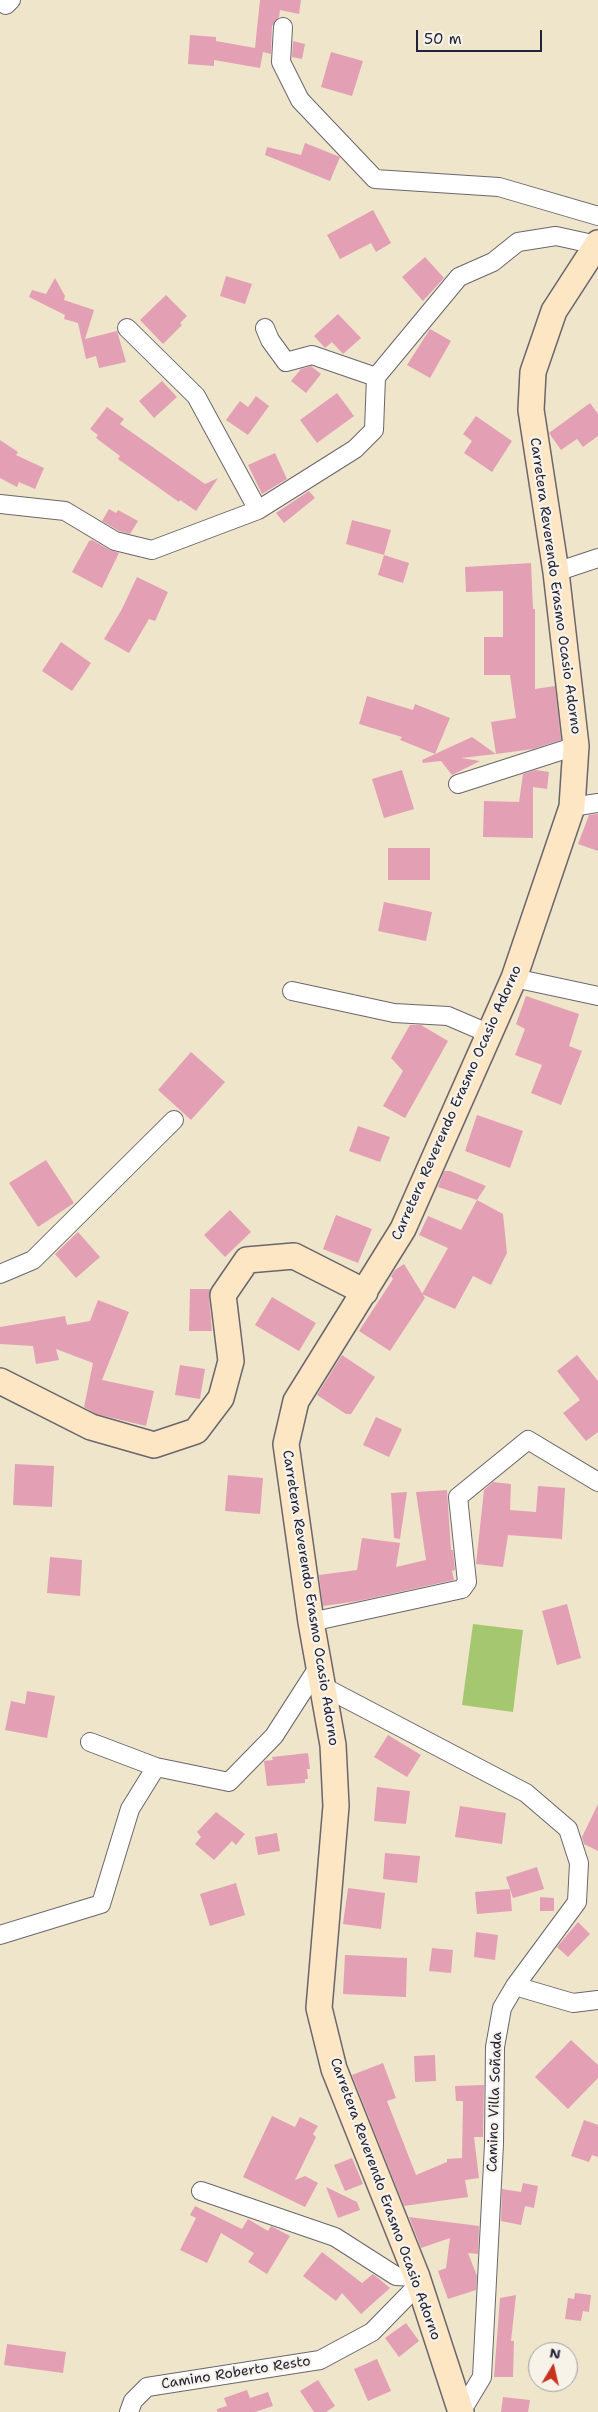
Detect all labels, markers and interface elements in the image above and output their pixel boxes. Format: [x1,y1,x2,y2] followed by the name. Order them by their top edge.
[418,20,544,52] scale bar
[424,29,462,49] text: 50 m
[526,437,584,735] street label: Carretera Reverendo Erasmo Ocasio Adorno
[388,963,526,1243] street label: Carretera Reverendo Erasmo Ocasio Adorno
[278,1449,342,1747] street label: Carretera Reverendo Erasmo Ocasio Adorno
[484,2032,506,2172] street label: Camino Villa Soñada
[326,2056,444,2342] street label: Carretera Reverendo Erasmo Ocasio Adorno
[528,2342,578,2392] north arrow
[548,2343,562,2363] text: N
[160,2353,312,2393] street label: Camino Roberto Resto

